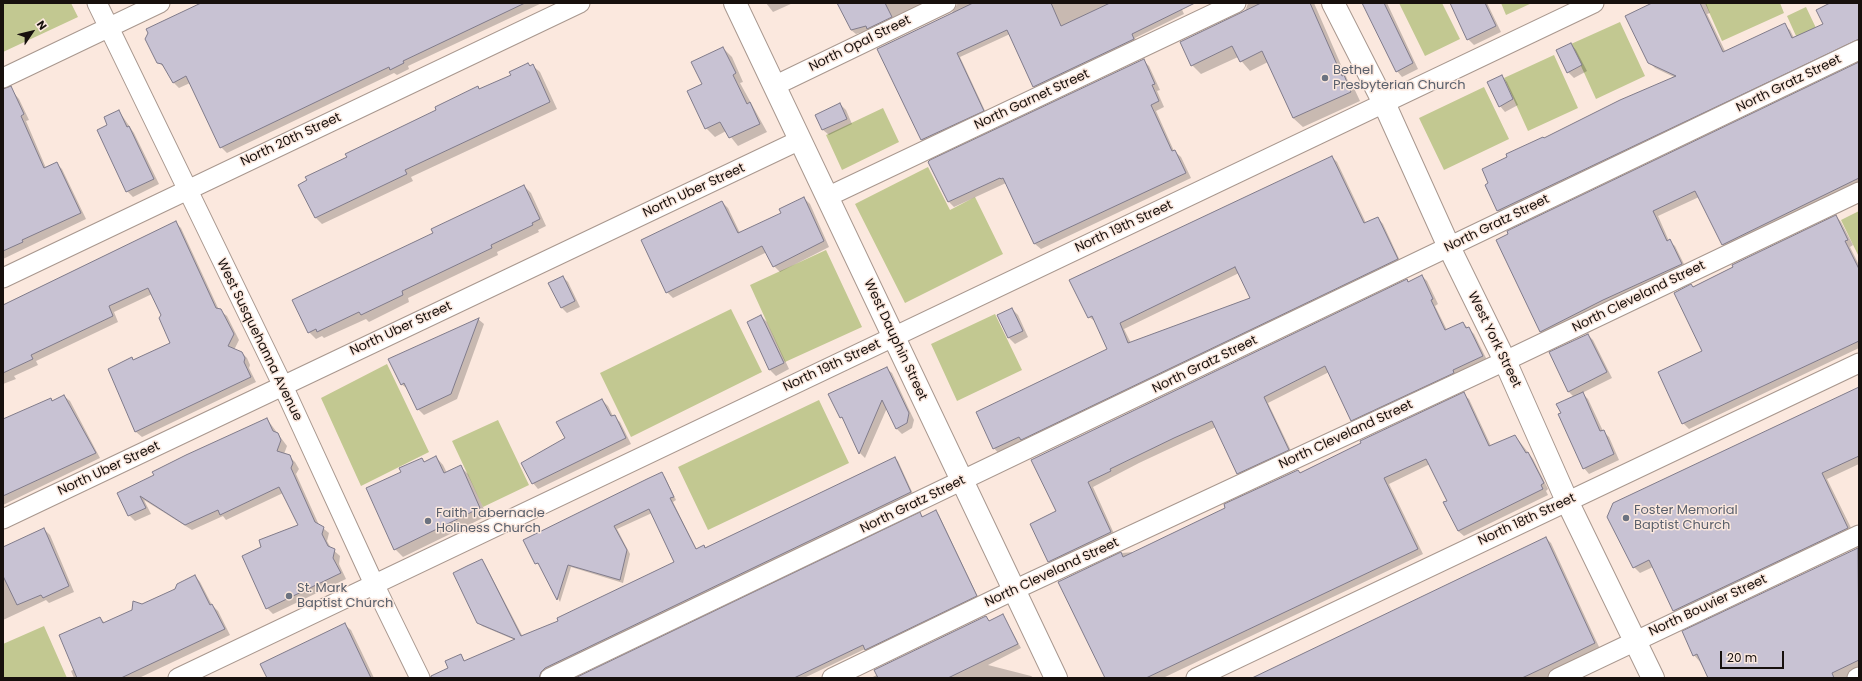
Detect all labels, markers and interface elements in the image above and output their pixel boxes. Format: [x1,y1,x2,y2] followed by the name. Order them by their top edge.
[12,12,52,52] north arrow
[807,13,913,75] street label: North Opal Street
[33,17,51,33] text: N
[1734,52,1844,116] street label: North Gratz Street
[1333,63,1465,94] place label: Bethel Presbyterian Church
[972,66,1092,134] street label: North Garnet Street
[1320,73,1330,83] marker: Bethel Presbyterian Church
[238,110,344,170] street label: North 20th Street
[640,161,748,221] street label: North Uber Street
[1442,192,1552,256] street label: North Gratz Street
[1073,198,1175,256] street label: North 19th Street
[213,256,305,424] street label: West Susquehanna Avenue
[1570,258,1708,336] street label: North Cleveland Street
[860,277,930,403] street label: West Dauphin Street
[1464,290,1524,390] street label: West York Street
[347,299,455,359] street label: North Uber Street
[1150,333,1260,397] street label: North Gratz Street
[781,337,883,395] street label: North 19th Street
[1276,397,1416,473] street label: North Cleveland Street
[55,439,163,499] street label: North Uber Street
[858,473,968,537] street label: North Gratz Street
[1476,491,1578,549] street label: North 18th Street
[1634,503,1738,534] place label: Foster Memorial Baptist Church
[436,506,545,537] place label: Faith Tabernacle Holiness Church
[1621,513,1631,523] marker: Foster Memorial Baptist Church
[423,516,433,526] marker: Faith Tabernacle Holiness Church
[982,535,1122,611] street label: North Cleveland Street
[1647,572,1769,640] street label: North Bouvier Street
[297,581,393,612] place label: St. Mark Baptist Church
[284,591,294,601] marker: St. Mark Baptist Church
[1722,643,1786,669] scale bar
[1727,649,1757,666] text: 20 m

